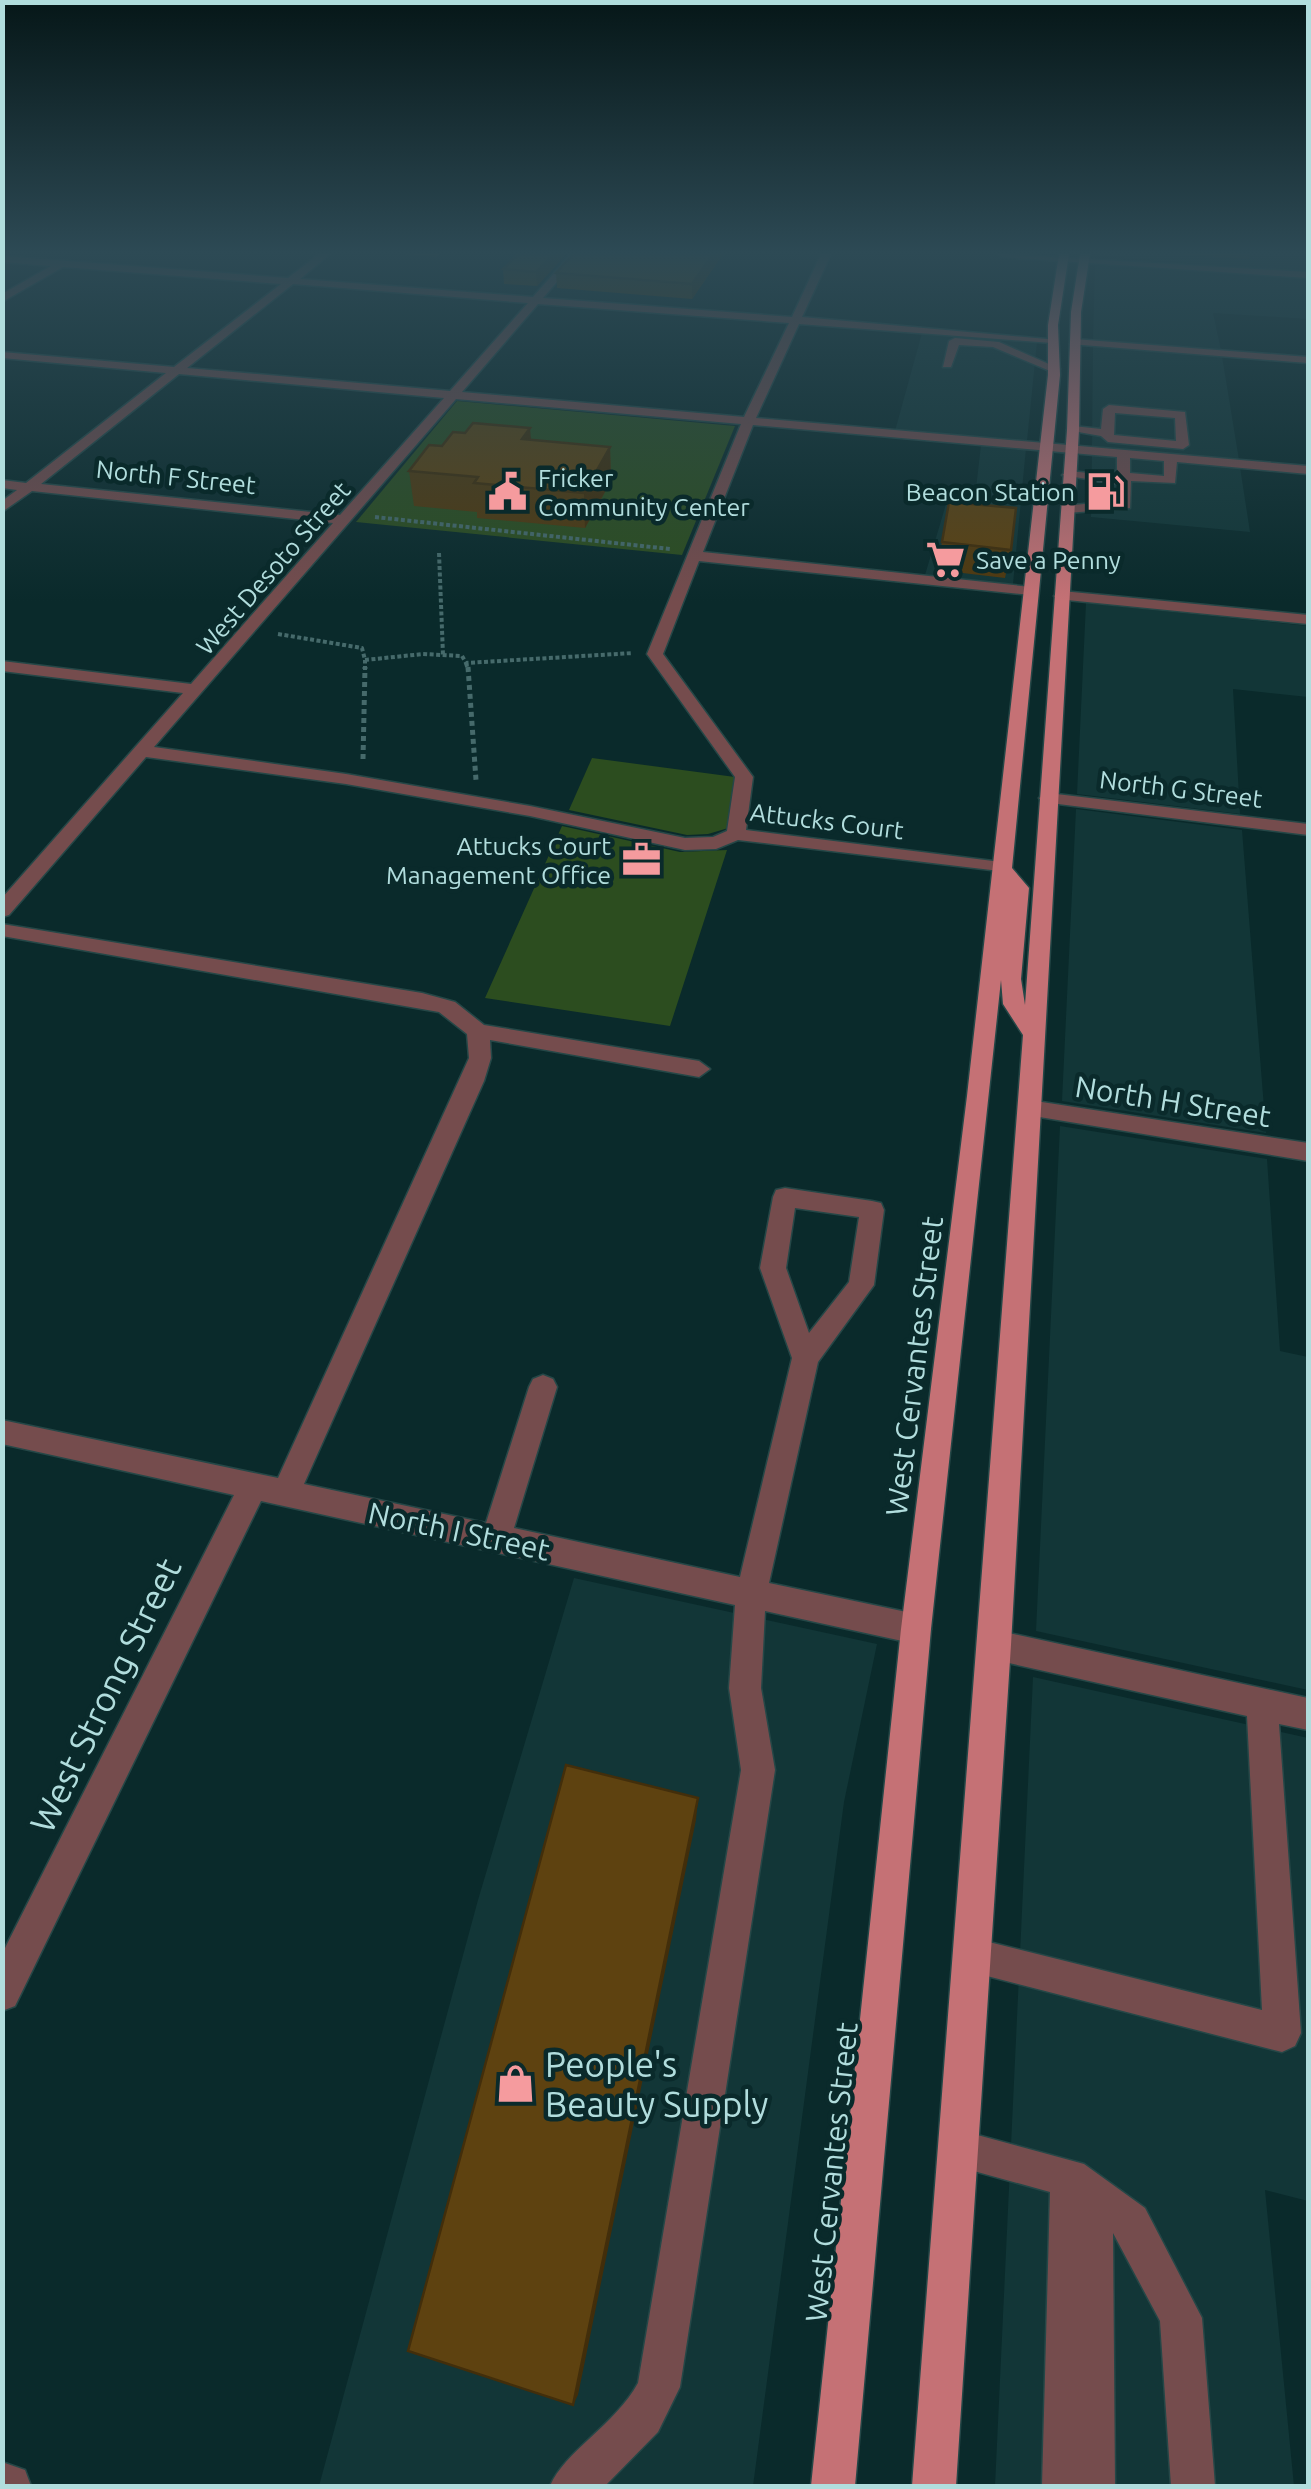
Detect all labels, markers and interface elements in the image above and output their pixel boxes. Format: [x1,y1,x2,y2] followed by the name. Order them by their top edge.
[95,455,257,499] street label: North F Street
[538,464,750,521] place label: Fricker Community Center
[487,471,529,513] public building icon: Fricker Community Center
[1084,471,1126,513] fuel station icon: Beacon Station
[190,476,356,660] street label: West Desoto Street
[906,478,1075,506] place label: Beacon Station
[925,539,967,581] supermarket icon: Save a Penny
[976,546,1121,574] place label: Save a Penny
[1098,765,1264,813] street label: North G Street
[749,798,906,844] street label: Attucks Court
[386,832,611,889] place label: Attucks Court Management Office
[620,839,662,881] office icon: Attucks Court Management Office
[1073,1069,1273,1133] street label: North H Street
[879,1214,949,1518] street label: West Cervantes Street
[365,1495,553,1567] street label: North I Street
[21,1551,189,1838] street label: West Strong Street
[798,2020,864,2324] street label: West Cervantes Street
[545,2044,769,2124] place label: People's Beauty Supply
[494,2063,536,2105] shop icon: People's Beauty Supply

